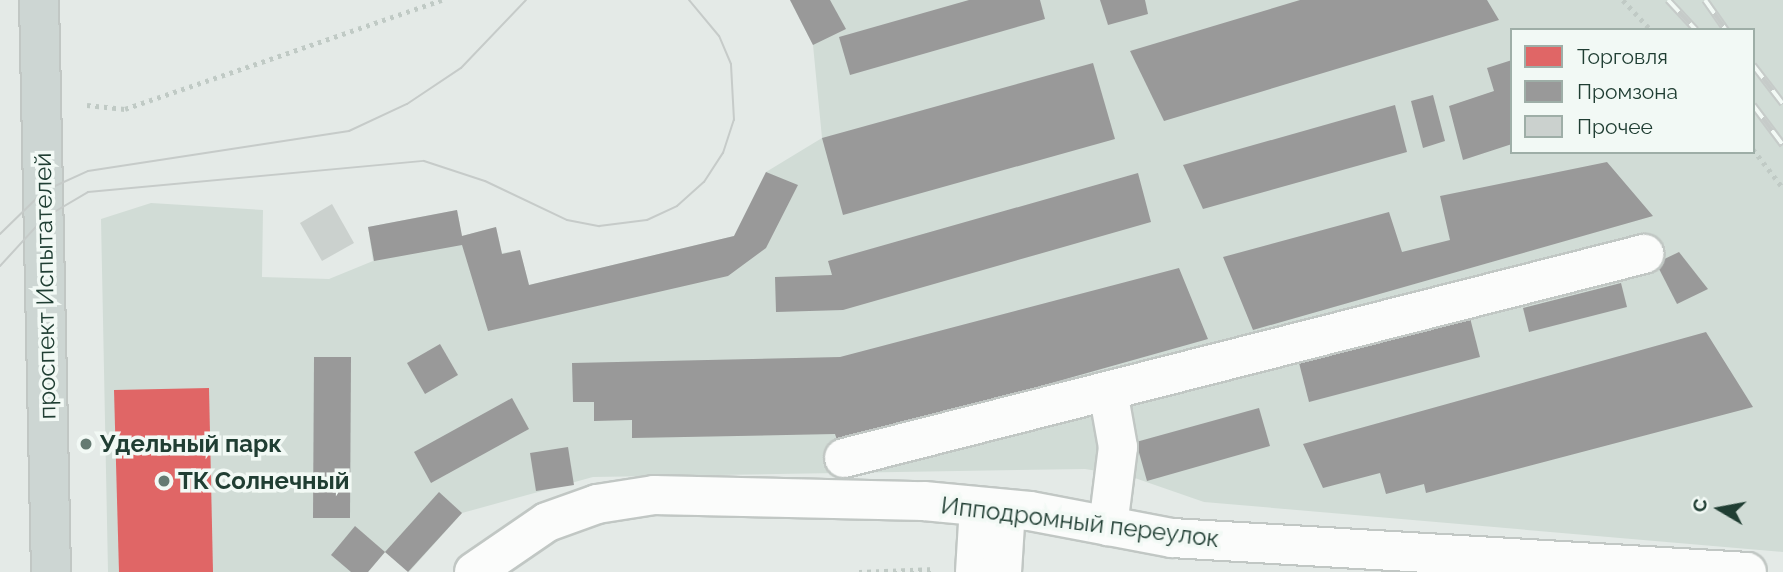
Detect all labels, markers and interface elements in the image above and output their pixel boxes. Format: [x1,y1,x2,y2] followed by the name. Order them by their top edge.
[1510,28,1755,154] legend
[1577,44,1668,69] text: Торговля
[1577,79,1678,104] text: Промзона
[1577,114,1653,139] text: Прочее
[28,152,62,420] street label: проспект Испытателей
[100,430,282,458] place label: Удельный парк
[78,436,94,452] marker: Удельный парк
[178,467,350,495] place label: ТК Солнечный
[156,473,172,489] marker: ТК Солнечный
[1685,474,1755,544] north arrow
[939,491,1221,553] street label: Ипподромный переулок
[1687,497,1711,514] text: С

